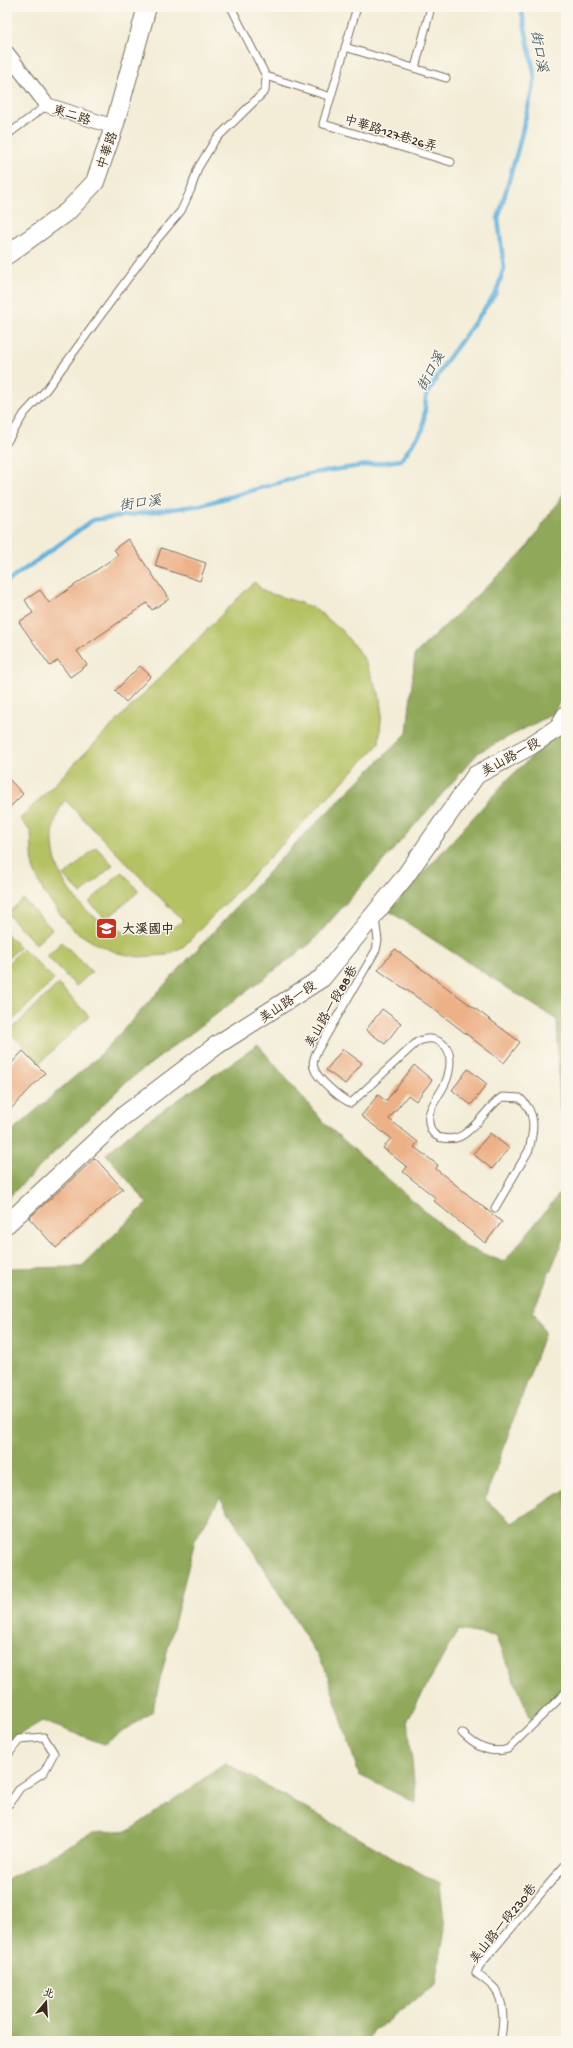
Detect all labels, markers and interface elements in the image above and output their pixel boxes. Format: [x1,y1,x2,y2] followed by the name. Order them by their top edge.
[526,29,551,75] water label: 街口溪
[50,102,92,130] street label: 東二路
[342,112,439,156] street label: 中華路127巷26弄
[94,130,122,172] street label: 中華路
[414,348,450,395] water label: 街口溪
[118,492,163,516] water label: 街口溪
[479,735,543,781] street label: 美山路一段
[93,915,119,941] school or university icon: 大溪國中
[122,922,174,938] place label: 大溪國中
[302,963,362,1051] street label: 美山路一段88巷
[256,978,320,1027] street label: 美山路一段
[466,1881,541,1968] street label: 美山路一段230巷
[26,1982,66,2022] north arrow
[41,1987,56,2002] text: 北

